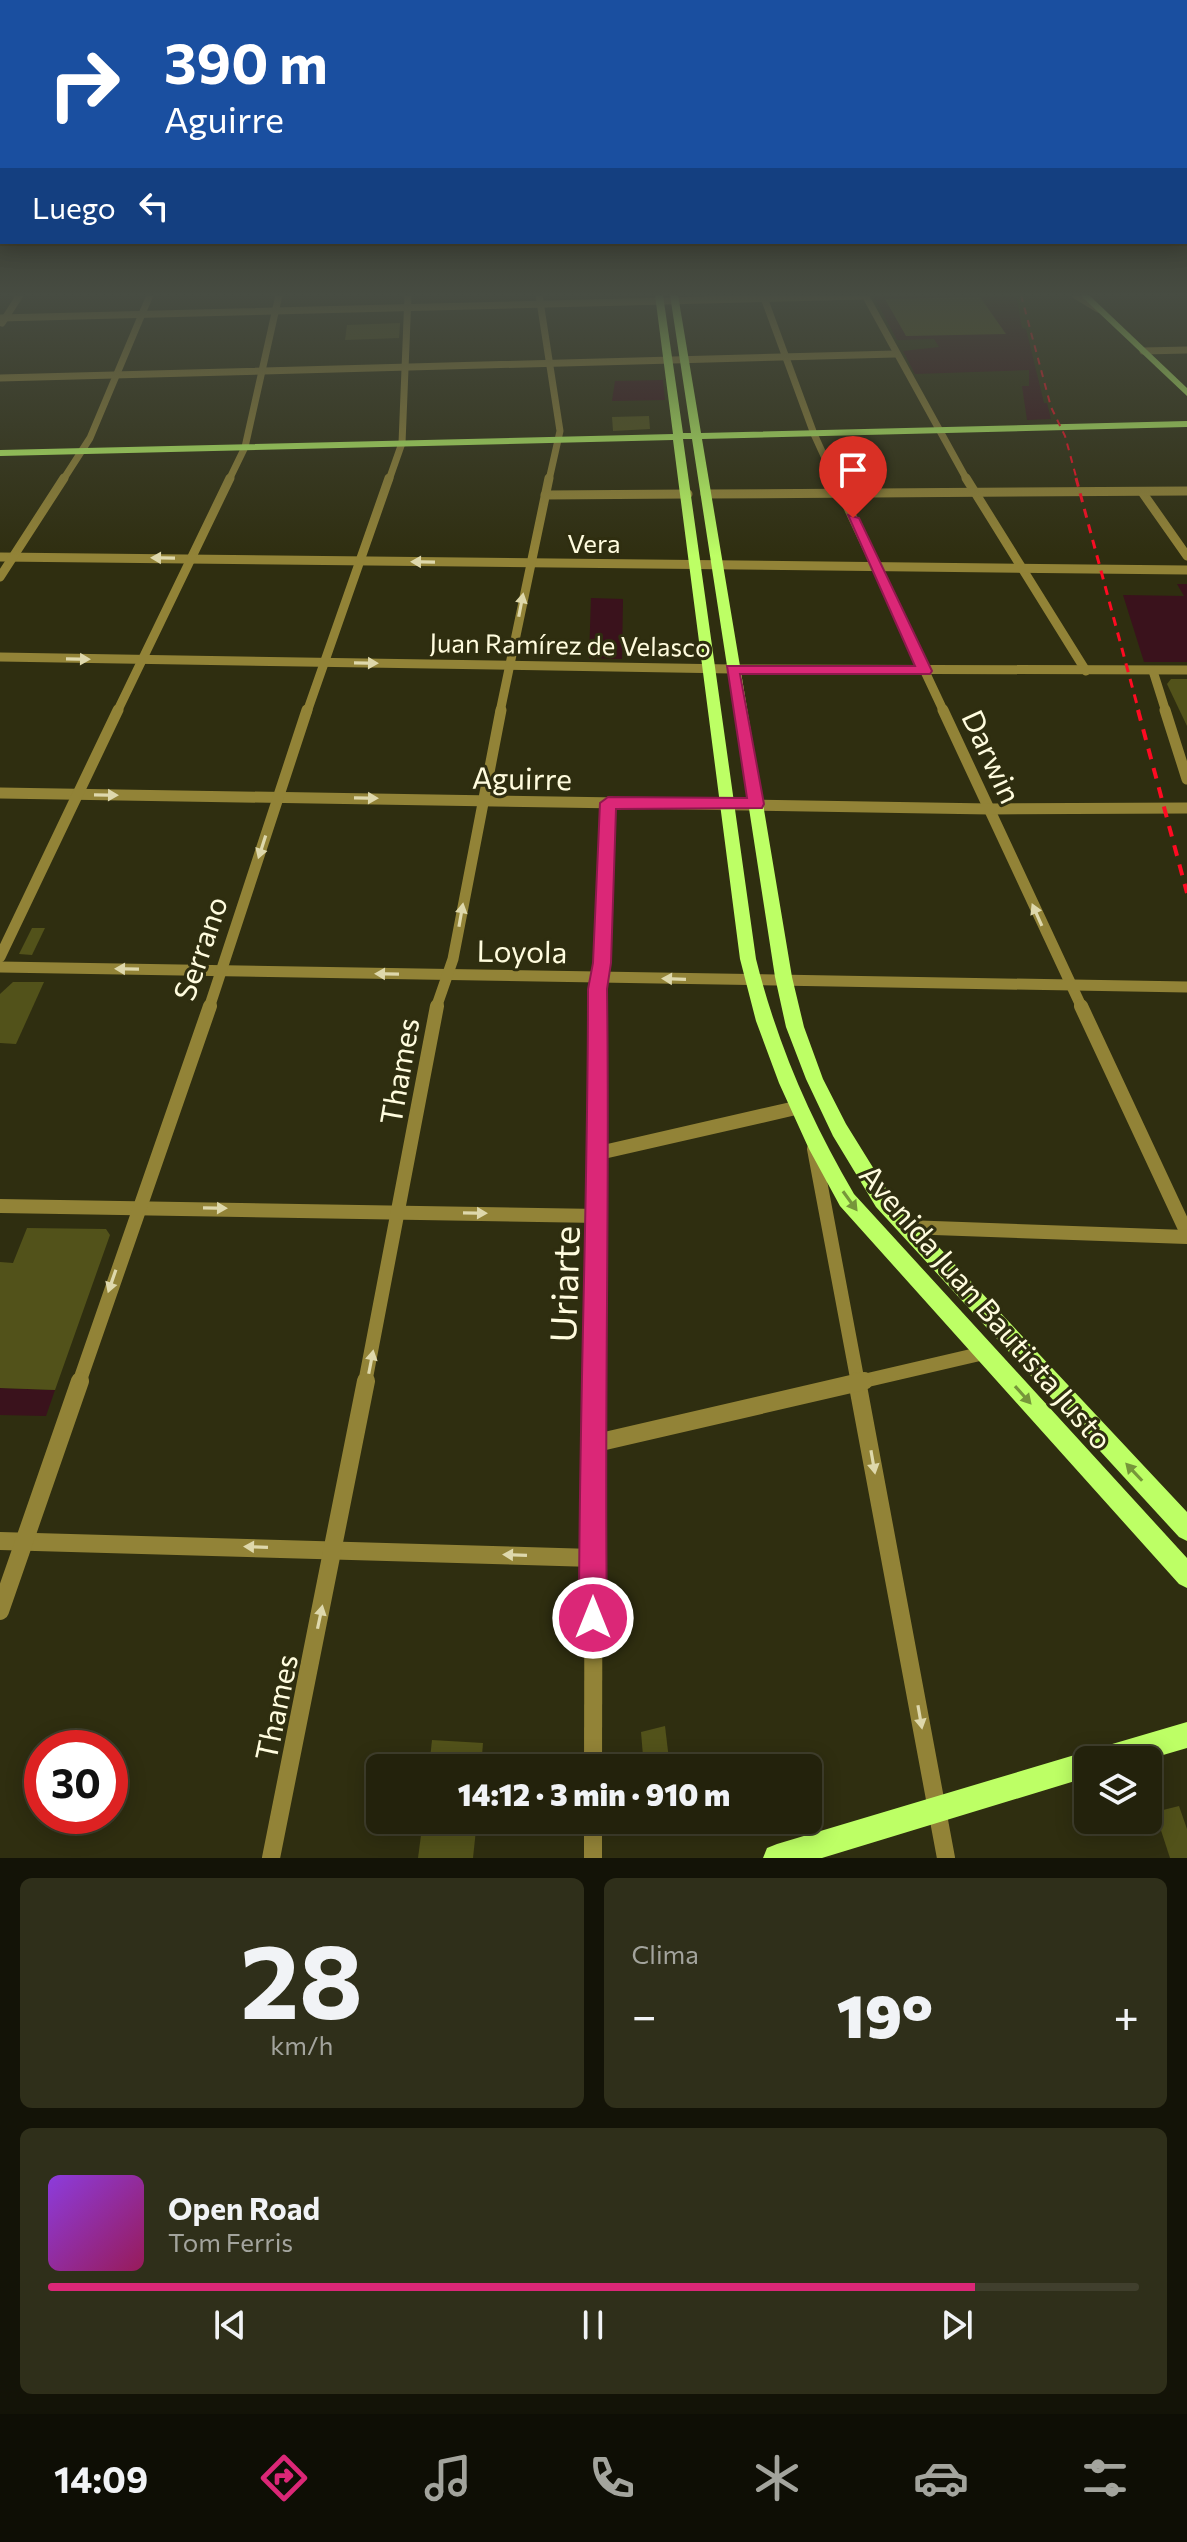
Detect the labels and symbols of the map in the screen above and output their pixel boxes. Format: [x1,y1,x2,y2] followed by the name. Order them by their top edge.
[819,436,887,518] pin
[567,527,621,558] street label: Vera
[150,552,175,565] one-way arrow
[410,556,435,569] one-way arrow
[515,592,527,617] one-way arrow
[429,626,711,662] street label: Juan Ramírez de Velasco
[66,652,91,665] one-way arrow
[354,657,379,669] one-way arrow
[955,703,1031,809] street label: Darwin
[472,758,572,796] street label: Aguirre
[94,789,119,801] one-way arrow
[354,792,379,804] one-way arrow
[255,836,268,860] one-way arrow
[164,891,234,1005] street label: Serrano
[455,903,467,928] one-way arrow
[1031,903,1044,926] one-way arrow
[476,931,568,969] street label: Loyola
[114,962,139,975] one-way arrow
[374,967,399,980] one-way arrow
[661,972,686,985] one-way arrow
[370,1015,426,1127] street label: Thames
[853,1156,1121,1456] street label: Avenida Juan Bautista Justo
[841,1191,857,1212] one-way arrow
[203,1202,228,1215] one-way arrow
[463,1207,488,1219] one-way arrow
[539,1225,587,1343] street label: Uriarte
[105,1269,117,1293] one-way arrow
[365,1349,377,1374] one-way arrow
[1013,1385,1031,1404] one-way arrow
[867,1450,879,1475] one-way arrow
[1125,1463,1143,1482] one-way arrow
[243,1541,268,1553] one-way arrow
[502,1549,527,1562] one-way arrow
[551,1576,635,1660] position arrow
[315,1604,327,1629] one-way arrow
[246,1650,304,1764] street label: Thames
[914,1705,926,1730] one-way arrow
[24,1730,128,1834] speed limit sign: 30

